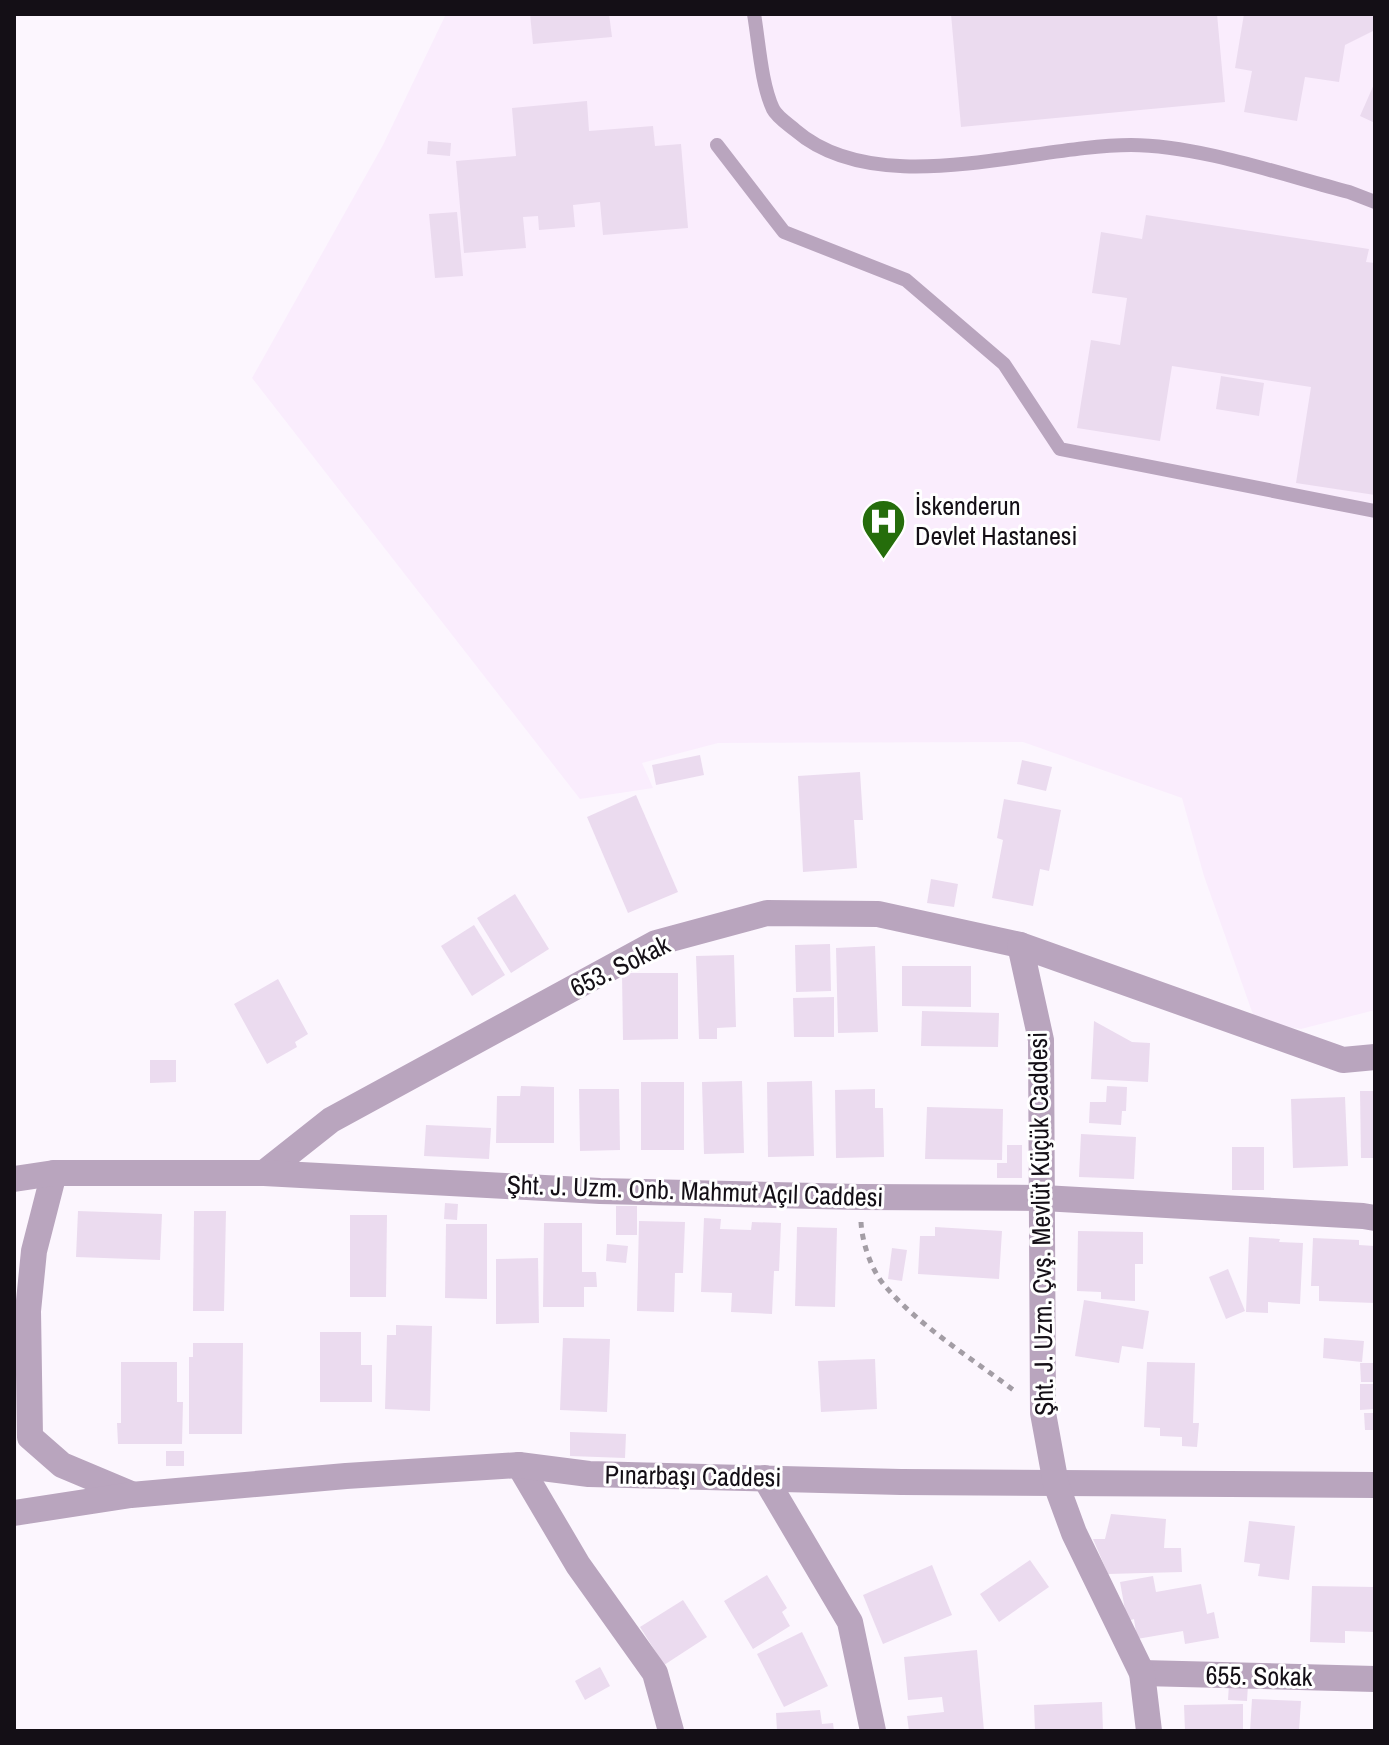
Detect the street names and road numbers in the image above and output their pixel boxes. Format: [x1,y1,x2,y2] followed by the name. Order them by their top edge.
[564,926,676,1005] street label: 653. Sokak
[1020,1032,1061,1416] street label: Şht. J. Uzm. Çvş. Mevlüt Küçük Caddesi
[506,1166,884,1215] street label: Şht. J. Uzm. Onb. Mahmut Açıl Caddesi
[604,1456,782,1495] street label: Pınarbaşı Caddesi
[1205,1657,1313,1694] street label: 655. Sokak

